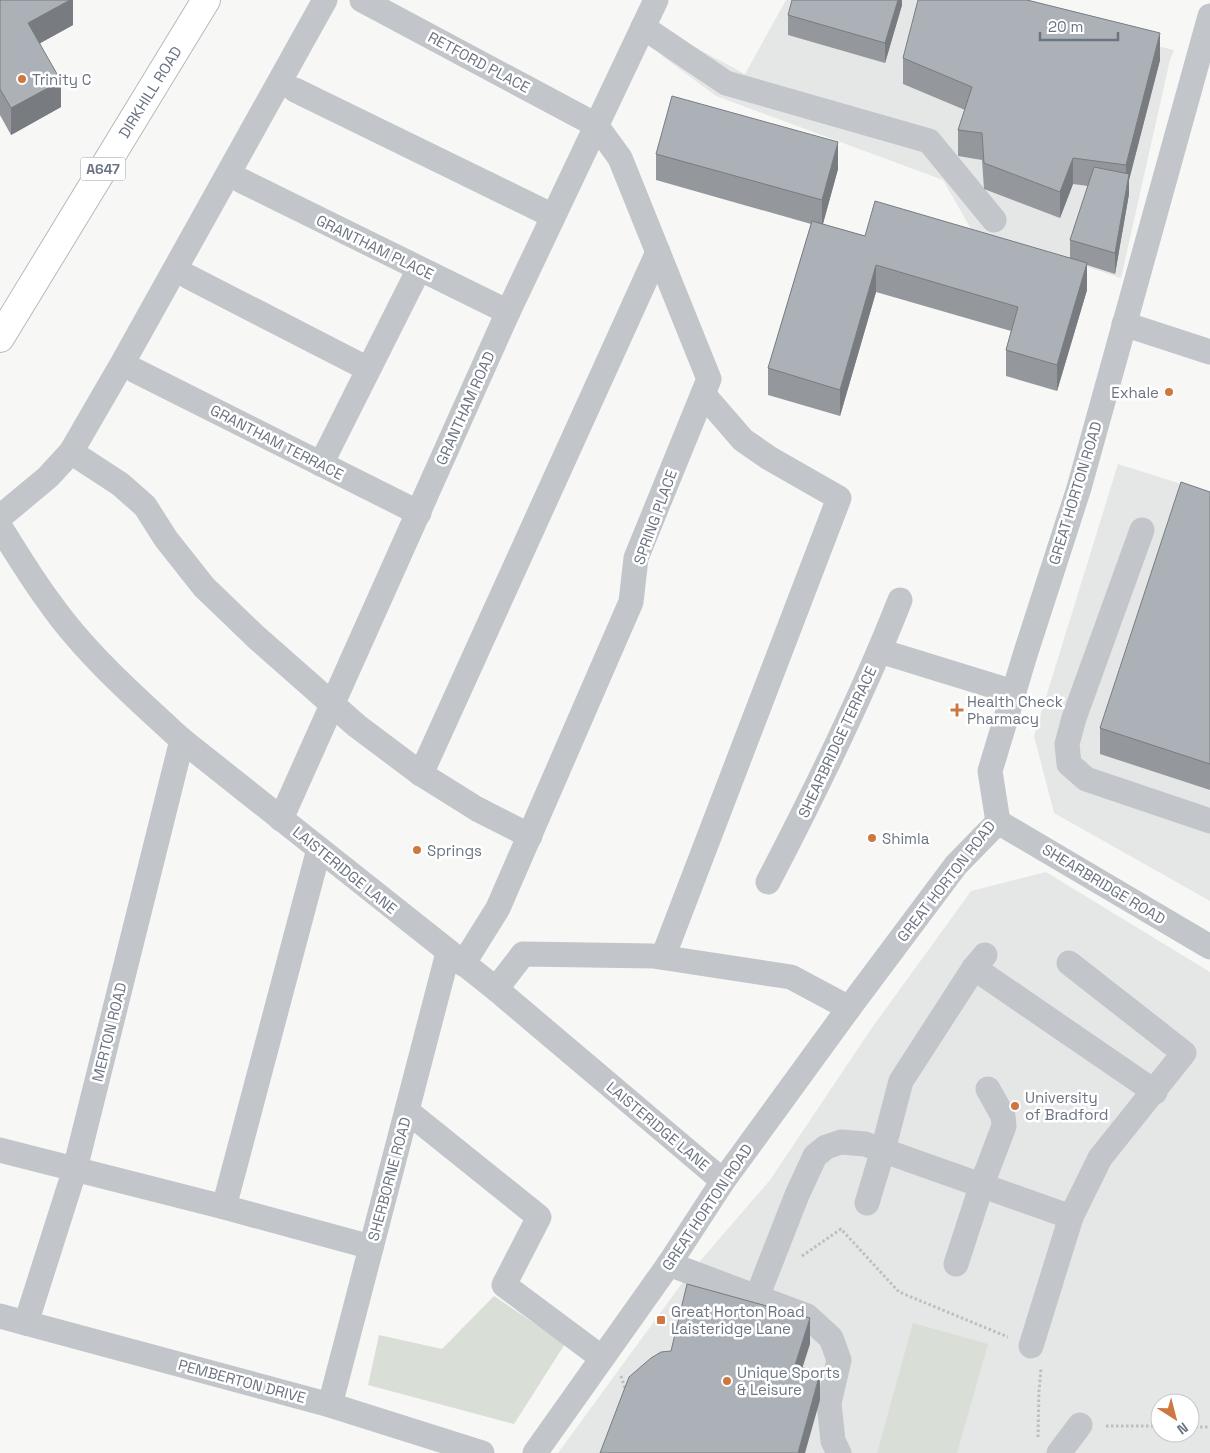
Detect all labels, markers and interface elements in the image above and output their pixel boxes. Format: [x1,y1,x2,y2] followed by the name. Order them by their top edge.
[1040,10,1118,42] scale bar
[1048,17,1083,36] text: 20 m
[425,27,533,97] street label: RETFORD PLACE
[114,43,186,141] street label: DIRKHILL ROAD
[32,70,91,89] place label: Trinity C
[16,73,28,85] marker: Trinity C
[80,157,126,180] road number: A647
[313,210,437,284] street label: GRANTHAM PLACE
[431,348,499,468] street label: GRANTHAM ROAD
[1111,383,1159,402] place label: Exhale
[1163,386,1175,398] marker: Exhale
[207,400,347,484] street label: GRANTHAM TERRACE
[1044,419,1106,567] street label: GREAT HORTON ROAD
[629,467,681,567] street label: SPRING PLACE
[794,663,880,821] street label: SHEARBRIDGE TERRACE
[967,692,1063,728] place label: Health Check Pharmacy
[951,704,963,716] marker: Health Check Pharmacy
[893,817,999,945] street label: GREAT HORTON ROAD
[289,822,401,918] street label: LAISTERIDGE LANE
[882,829,930,848] place label: Shimla
[866,832,878,844] marker: Shimla
[1039,840,1169,928] street label: SHEARBRIDGE ROAD
[427,841,482,860] place label: Springs
[411,844,423,856] marker: Springs
[87,980,131,1084] street label: MERTON ROAD
[603,1077,713,1175] street label: LAISTERIDGE LANE
[1025,1088,1108,1124] place label: University of Bradford
[1009,1100,1021,1112] marker: University of Bradford
[363,1115,415,1243] street label: SHERBORNE ROAD
[658,1140,756,1274] street label: GREAT HORTON ROAD
[671,1302,805,1338] place label: Great Horton Road Laisteridge Lane
[655,1314,667,1326] marker: Great Horton Road Laisteridge Lane
[176,1355,308,1407] street label: PEMBERTON DRIVE
[737,1363,840,1399] place label: Unique Sports & Leisure
[721,1375,733,1387] marker: Unique Sports & Leisure
[1150,1393,1200,1443] north arrow
[1174,1418,1192,1439] text: N

